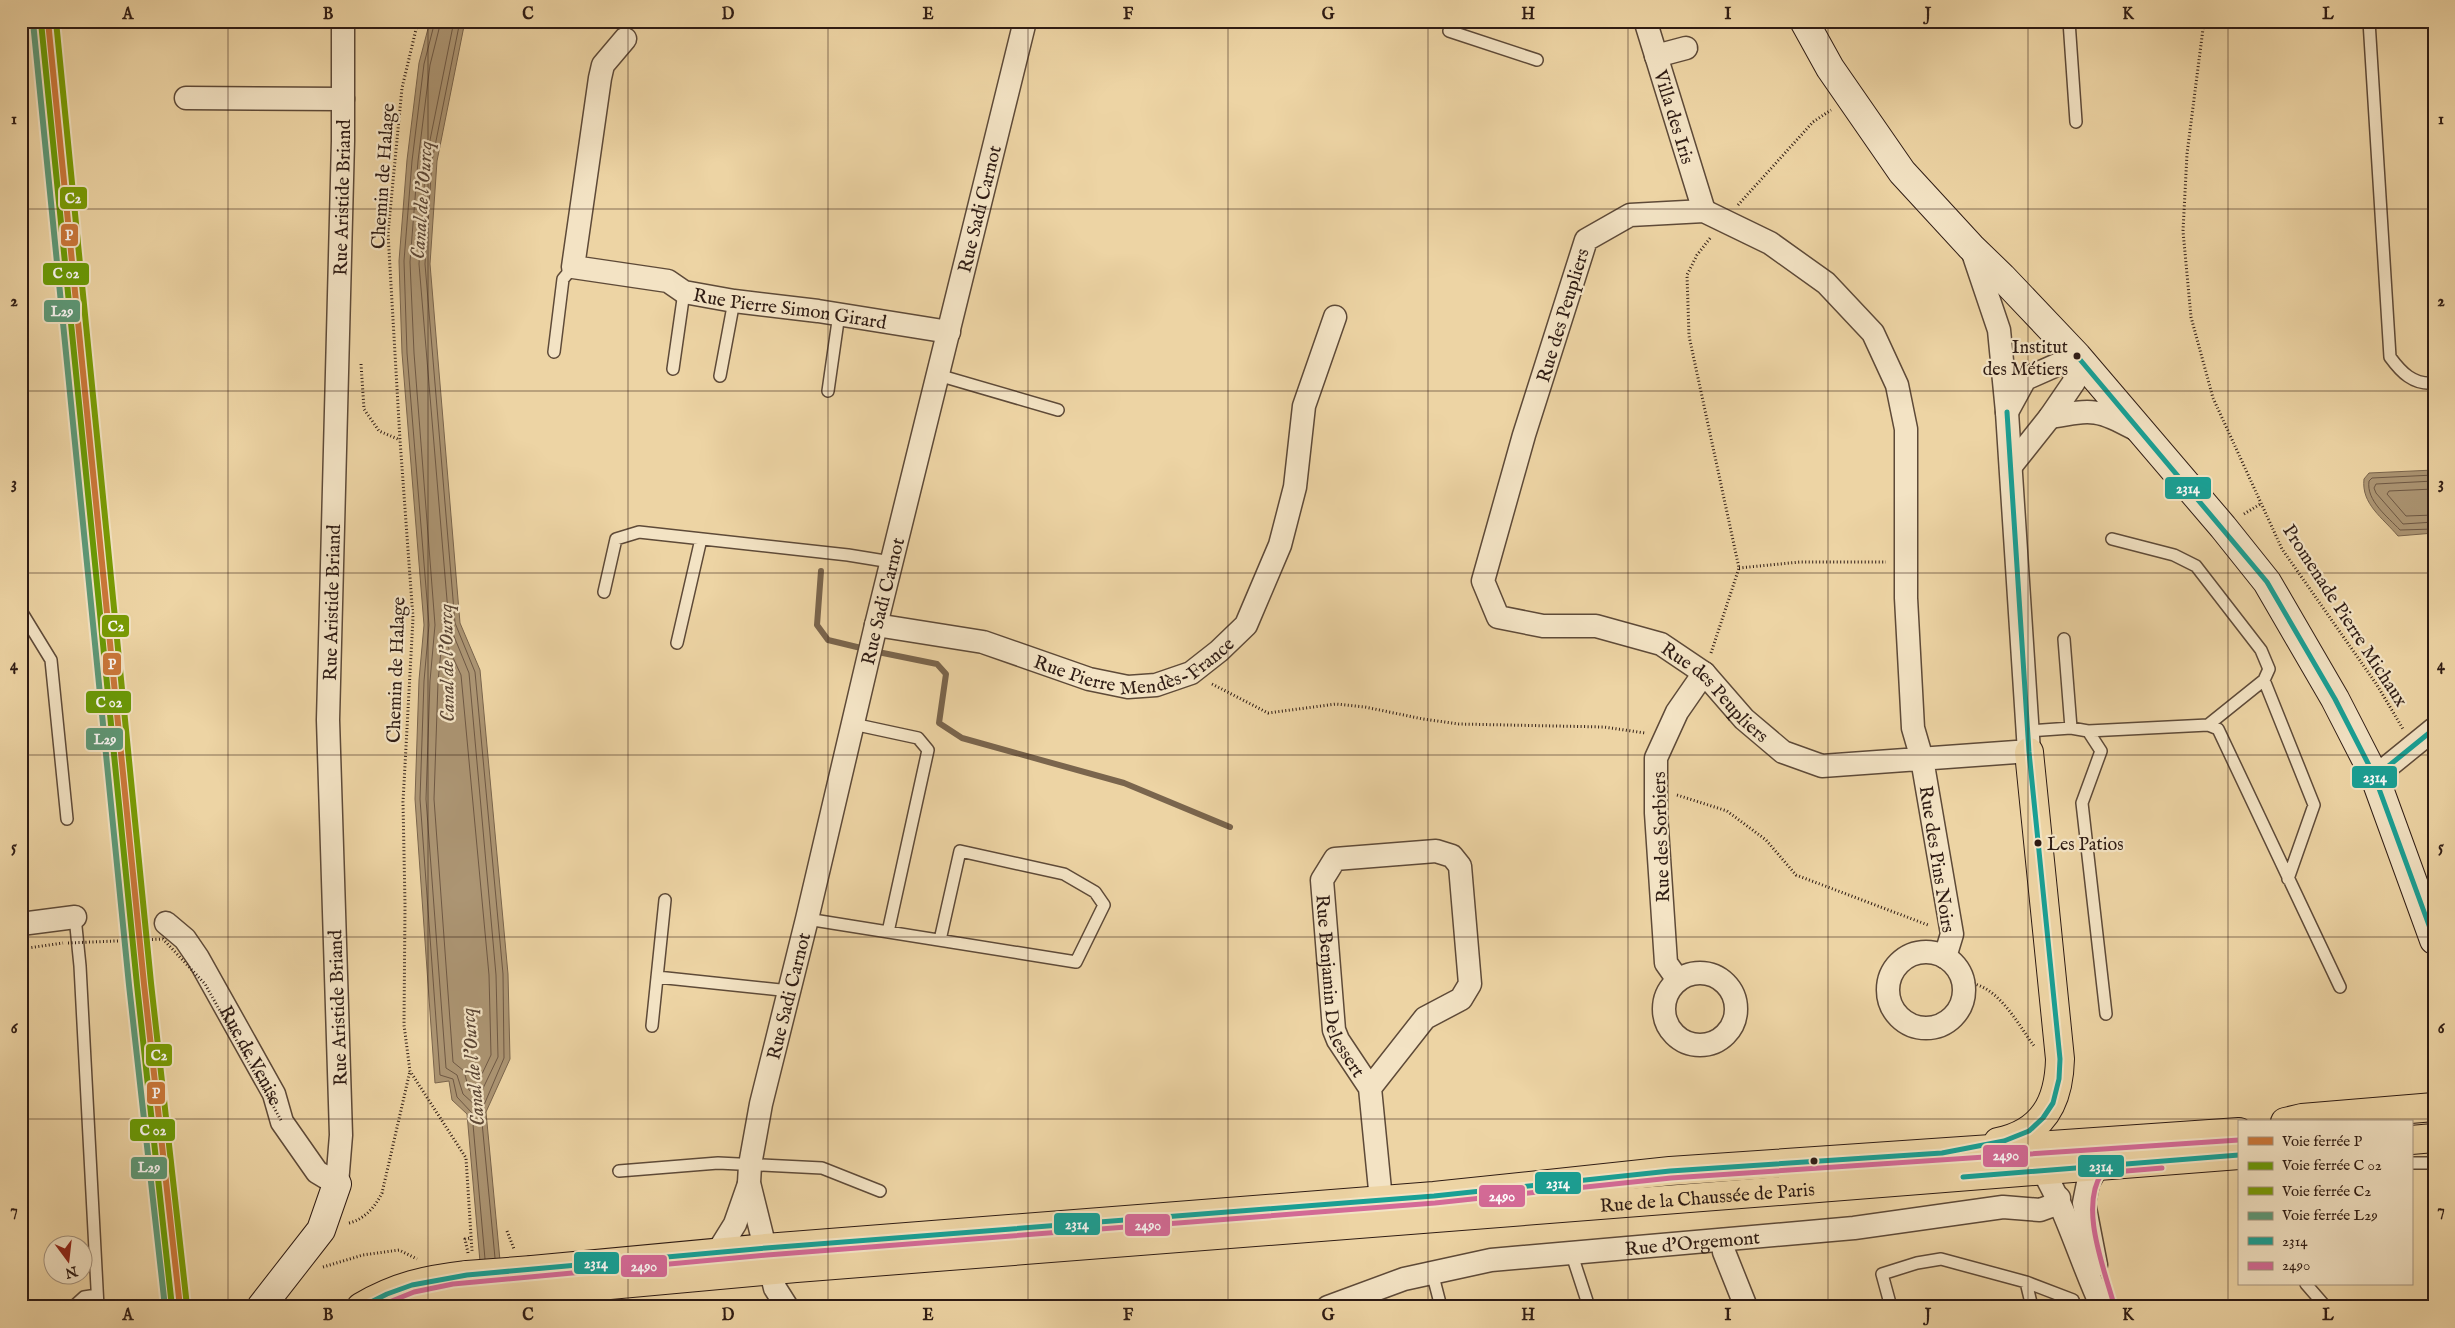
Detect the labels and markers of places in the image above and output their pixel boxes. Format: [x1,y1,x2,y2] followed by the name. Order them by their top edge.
[1983,337,2068,382] place label: Institut des Métiers
[2072,351,2082,361] marker: Institut des Métiers
[2047,834,2123,857] place label: Les Patios
[2033,838,2043,848] marker: Les Patios
[1809,1156,1819,1166] unlabelled marker

